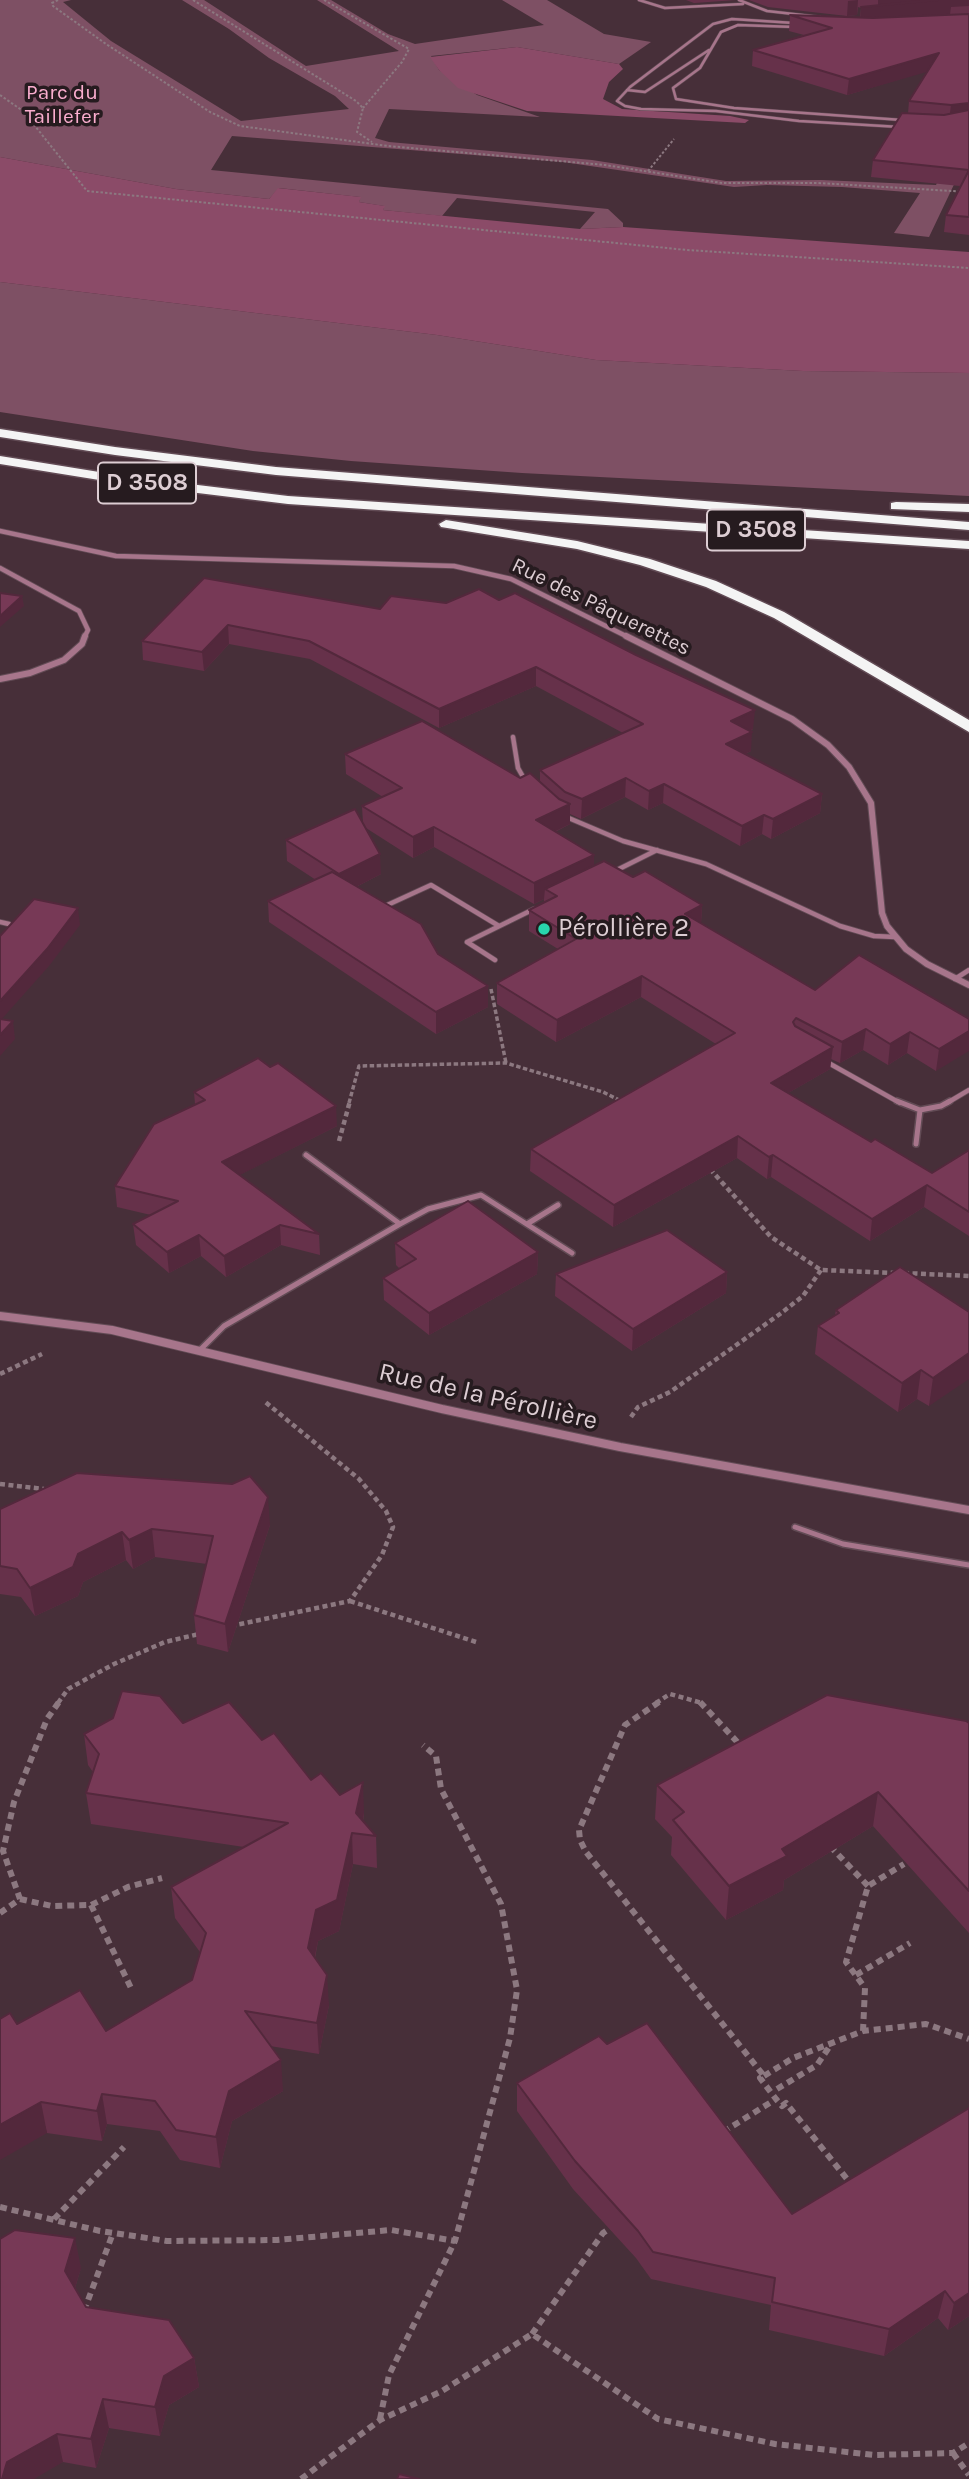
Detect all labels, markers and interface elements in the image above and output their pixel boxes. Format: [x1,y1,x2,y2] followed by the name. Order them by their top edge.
[25,80,99,130] park label: Parc du Taillefer
[98,462,196,504] road number: D 3508
[707,509,805,550] road number: D 3508
[508,553,694,661] street label: Rue des Pâquerettes
[558,913,689,945] place label: Pérollière 2
[536,921,552,937] marker: Pérollière 2
[376,1357,600,1437] street label: Rue de la Pérollière

